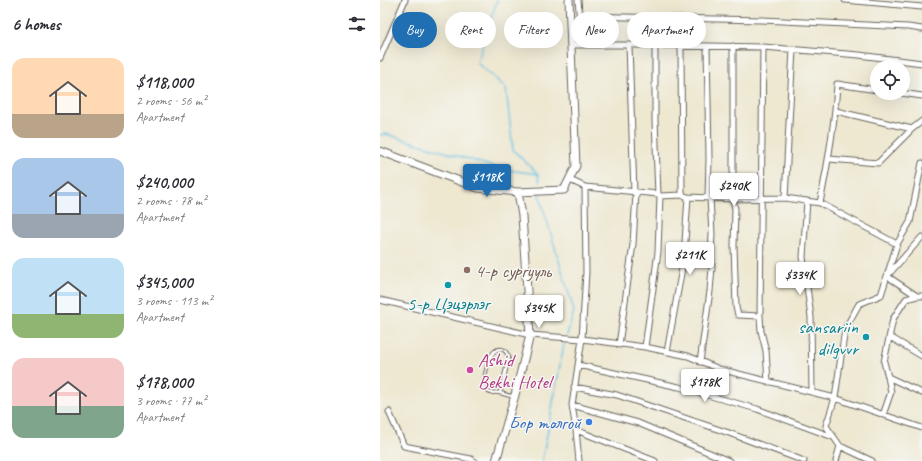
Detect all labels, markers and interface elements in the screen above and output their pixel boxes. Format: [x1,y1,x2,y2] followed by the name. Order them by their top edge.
[392,12,437,48] chip: Buy
[445,12,496,48] chip: Rent
[504,12,563,48] chip: Filters
[571,12,619,48] chip: New
[627,12,706,48] chip: Apartment
[346,13,368,35] icon: filters
[12,14,60,35] text: 6 homes
[870,60,910,100] map controls
[870,60,910,100] button: locate
[136,72,193,93] text: $118,000
[44,74,92,122] icon: home
[136,93,206,109] text: 2 rooms · 56 m²
[136,109,184,125] text: Apartment
[459,164,515,198] pin: $118K
[472,169,502,185] text: $118K
[136,172,193,193] text: $240,000
[706,173,762,207] pin: $240K
[44,174,92,222] icon: home
[719,178,749,194] text: $240K
[136,193,206,209] text: 2 rooms · 78 m²
[136,209,184,225] text: Apartment
[662,242,718,276] pin: $211K
[675,247,705,263] text: $211K
[475,259,552,283] place label: 4-р сургууль
[772,262,828,296] pin: $334K
[462,265,472,275] marker: 4-р сургууль
[785,267,815,283] text: $334K
[136,272,193,293] text: $345,000
[44,274,92,322] icon: home
[443,280,453,290] marker: 5-р Цэцэрлэг
[407,292,492,316] place label: 5-р Цэцэрлэг
[136,293,212,309] text: 3 rooms · 113 m²
[511,295,567,329] pin: $345K
[524,300,554,316] text: $345K
[136,309,184,325] text: Apartment
[798,315,860,361] place label: sansariin dilgvvr
[861,332,871,342] marker: sansariin dilgvvr
[478,348,555,394] place label: Ashid Bekhi Hotel
[465,365,475,375] marker: Ashid Bekhi Hotel
[677,369,733,403] pin: $178K
[136,372,193,393] text: $178,000
[44,374,92,422] icon: home
[690,374,720,390] text: $178K
[136,393,206,409] text: 3 rooms · 77 m²
[136,409,184,425] text: Apartment
[509,411,582,435] place label: Бор толгой
[584,417,594,427] marker: Бор толгой

